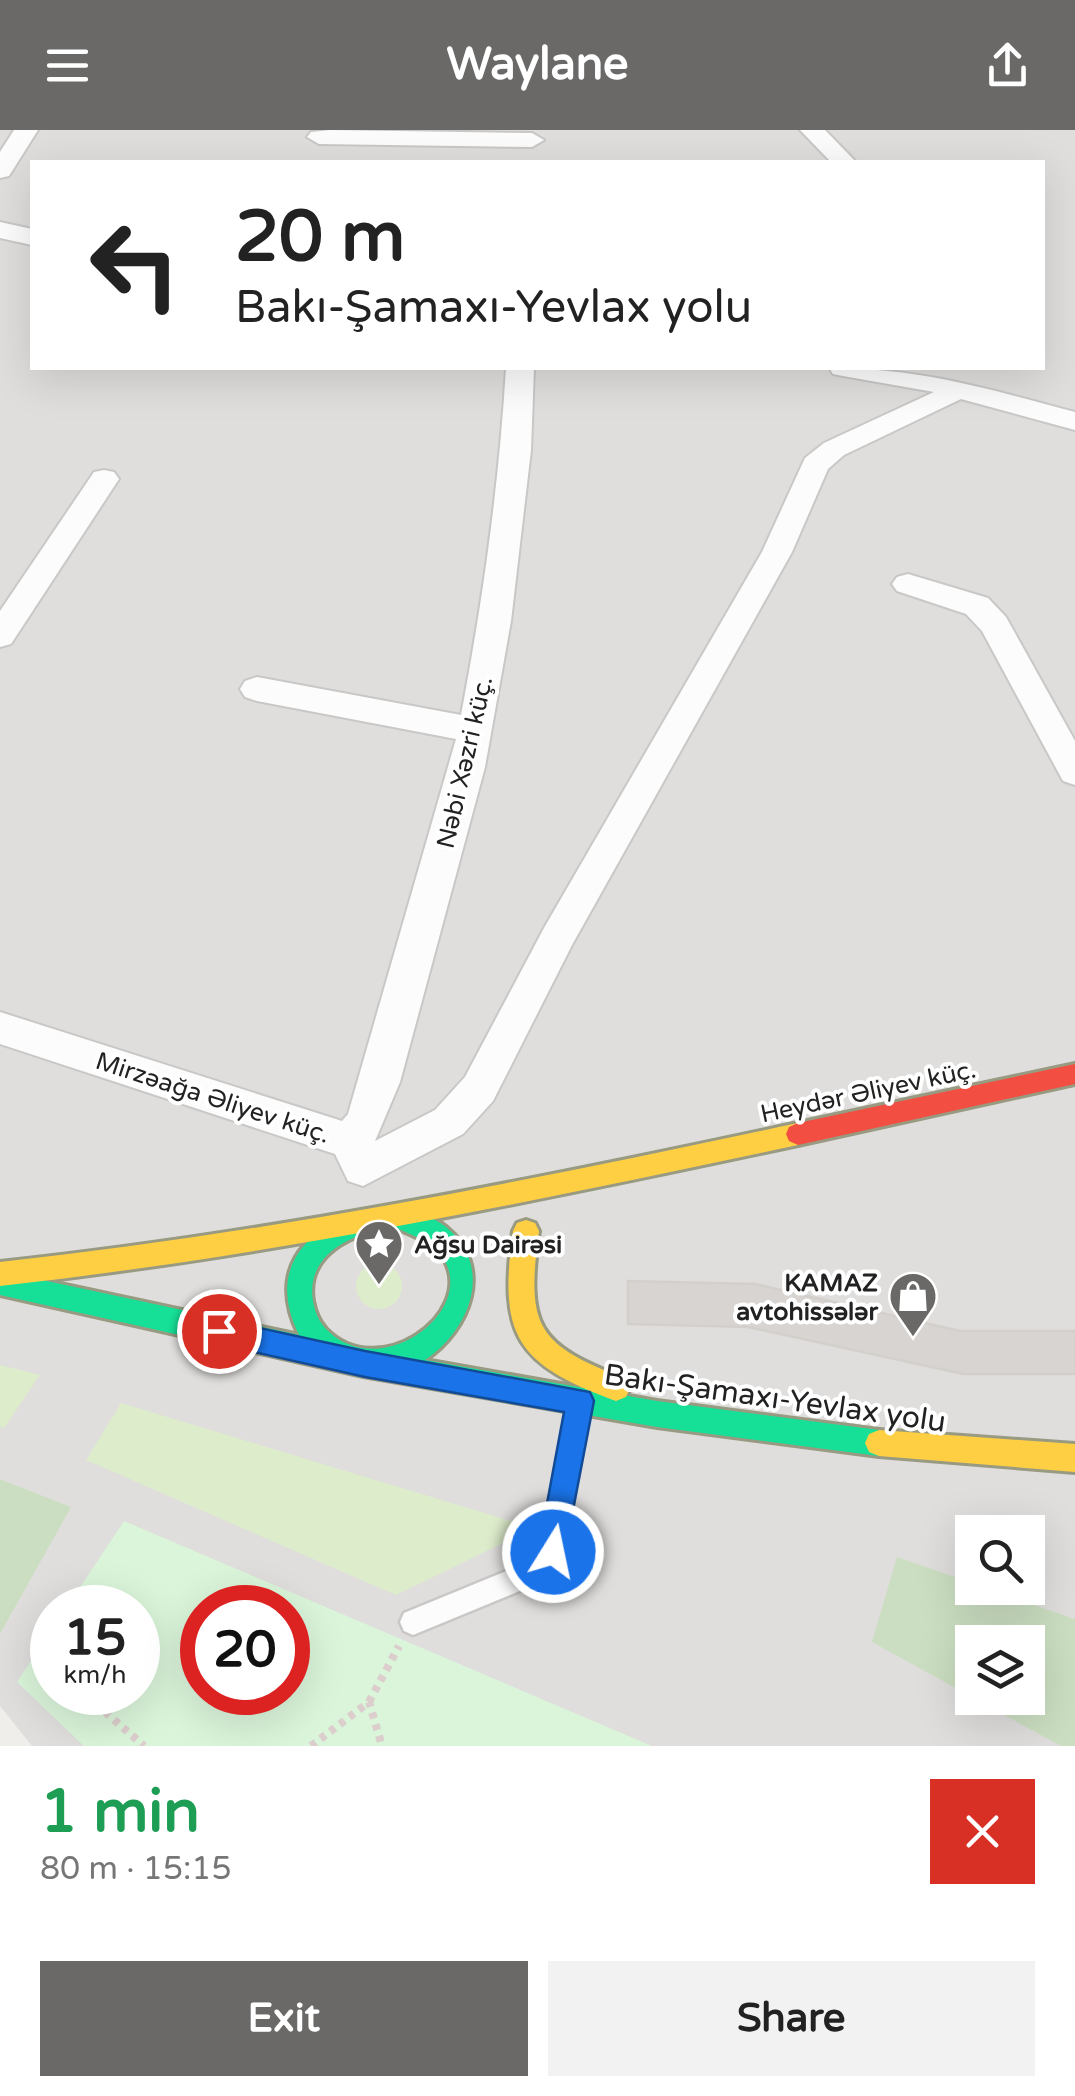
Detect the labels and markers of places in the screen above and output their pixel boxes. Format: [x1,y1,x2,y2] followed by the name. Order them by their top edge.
[353,1218,405,1286] place icon: Ağsu Dairəsi
[414,1230,562,1260] place label: Ağsu Dairəsi
[736,1268,878,1327] place label: KAMAZ avtohissələr
[887,1270,939,1338] shop icon: KAMAZ avtohissələr
[177,1289,262,1374] pin

